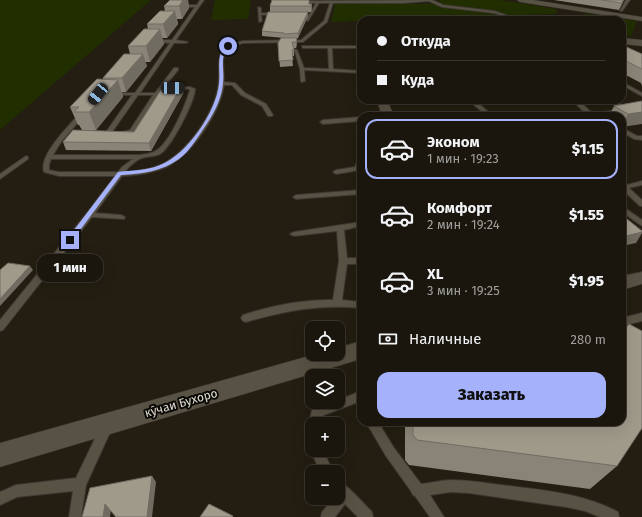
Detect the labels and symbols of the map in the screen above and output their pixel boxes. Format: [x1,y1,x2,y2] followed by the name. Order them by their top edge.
[219,37,237,55] route start
[86,81,110,107] car
[161,82,185,94] car
[61,231,79,249] route end
[37,254,103,282] callout: 1 мин
[143,386,219,420] street label: кӯчаи Бухоро

